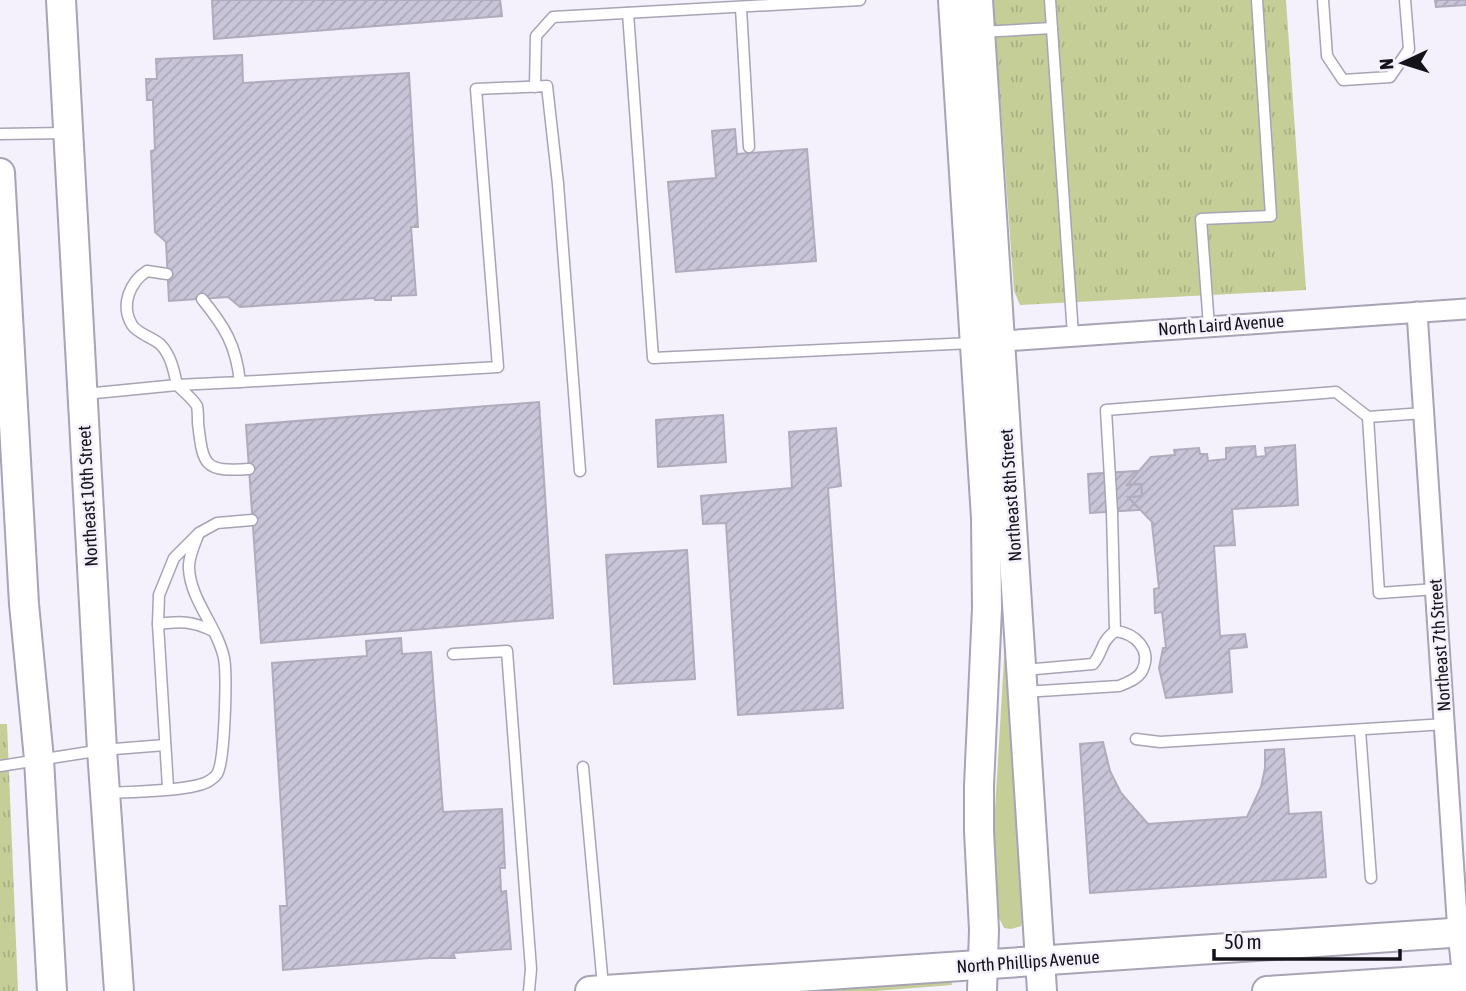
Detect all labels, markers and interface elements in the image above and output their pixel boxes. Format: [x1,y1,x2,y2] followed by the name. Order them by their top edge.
[1368,28,1438,98] north arrow
[1375,58,1397,71] text: N
[1157,310,1285,339] street label: North Laird Avenue
[73,425,102,567] street label: Northeast 10th Street
[995,428,1026,562] street label: Northeast 8th Street
[1424,578,1455,712] street label: Northeast 7th Street
[1214,918,1400,962] scale bar
[1224,929,1262,953] text: 50 m
[956,946,1100,977] street label: North Phillips Avenue

